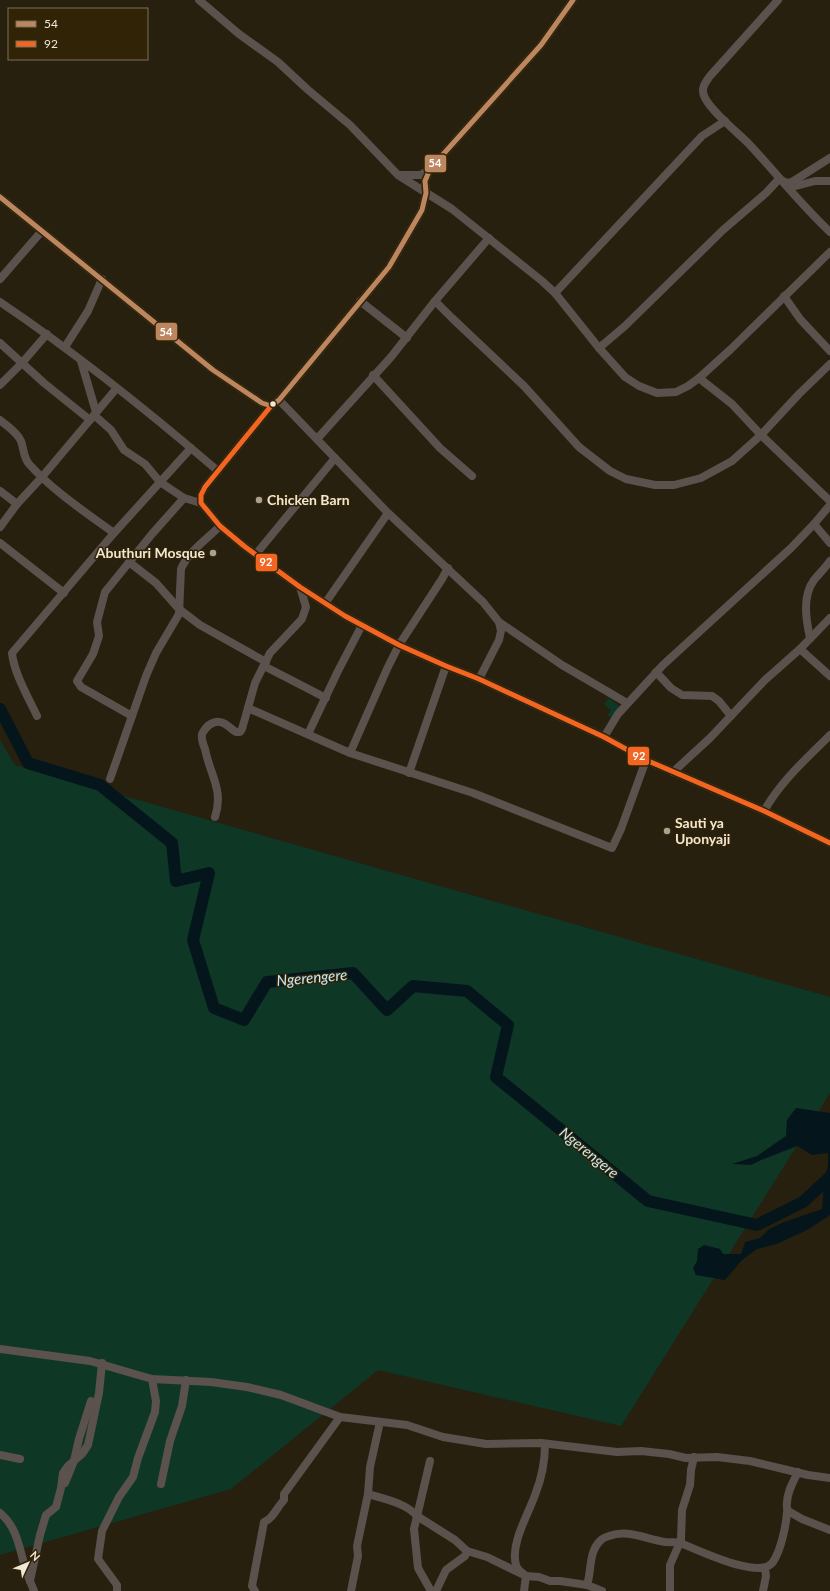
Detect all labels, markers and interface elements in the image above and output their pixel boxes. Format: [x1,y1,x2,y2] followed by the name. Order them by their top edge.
[8,8,148,60] legend
[44,16,58,31] text: 54
[44,36,58,51] text: 92
[424,154,447,173] line badge: 54
[429,156,442,169] text: 54
[155,322,178,341] line badge: 54
[160,325,173,338] text: 54
[268,399,278,409] unlabelled marker
[267,491,350,508] place label: Chicken Barn
[254,495,264,505] marker: Chicken Barn
[95,544,206,561] place label: Abuthuri Mosque
[208,548,218,558] marker: Abuthuri Mosque
[255,553,278,572] line badge: 92
[260,555,272,568] text: 92
[627,746,650,766] line badge: 92
[633,749,645,762] text: 92
[675,814,730,847] place label: Sauti ya Uponyaji
[662,826,672,836] marker: Sauti ya Uponyaji
[276,965,348,989] water label: Ngerengere
[556,1123,623,1182] water label: Ngerengere
[8,1543,48,1583] north arrow
[28,1548,43,1563] text: N

